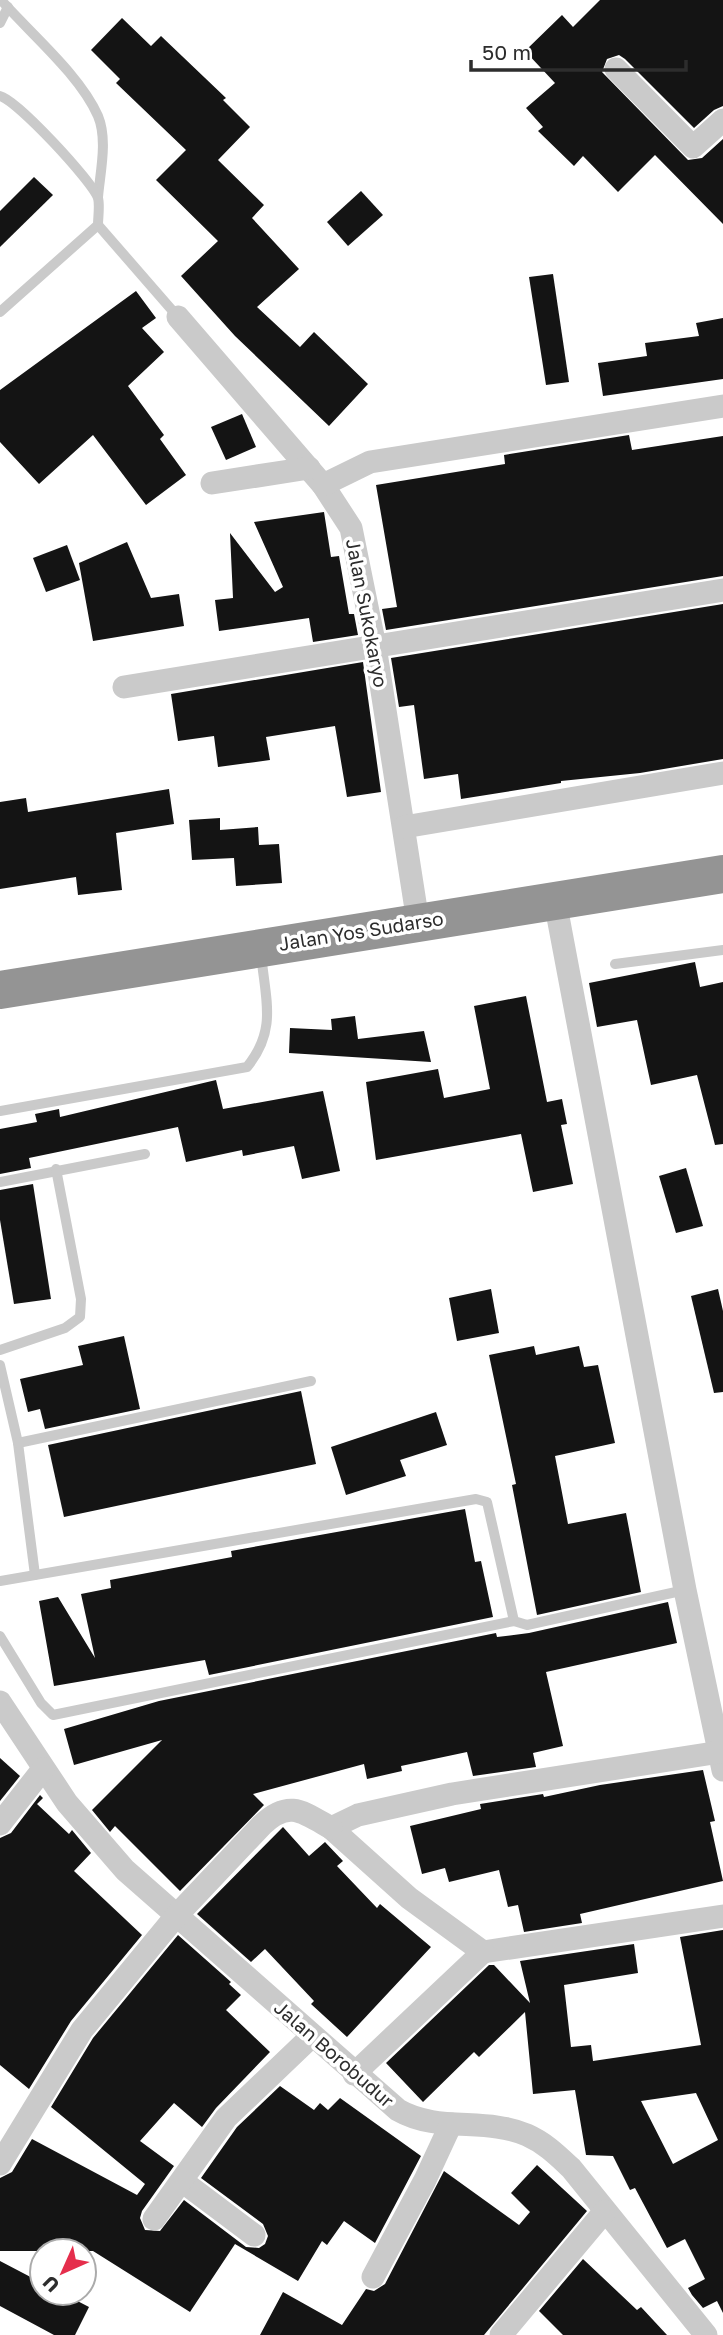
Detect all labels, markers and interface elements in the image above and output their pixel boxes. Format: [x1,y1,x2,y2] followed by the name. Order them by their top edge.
[471,28,686,72] scale bar
[482,39,531,65] text: 50 m
[342,537,393,689] street label: Jalan Sukokaryo
[277,906,445,955] street label: Jalan Yos Sudarso
[270,1995,399,2112] street label: Jalan Borobudur
[28,2237,98,2307] north arrow
[38,2271,64,2297] text: U

